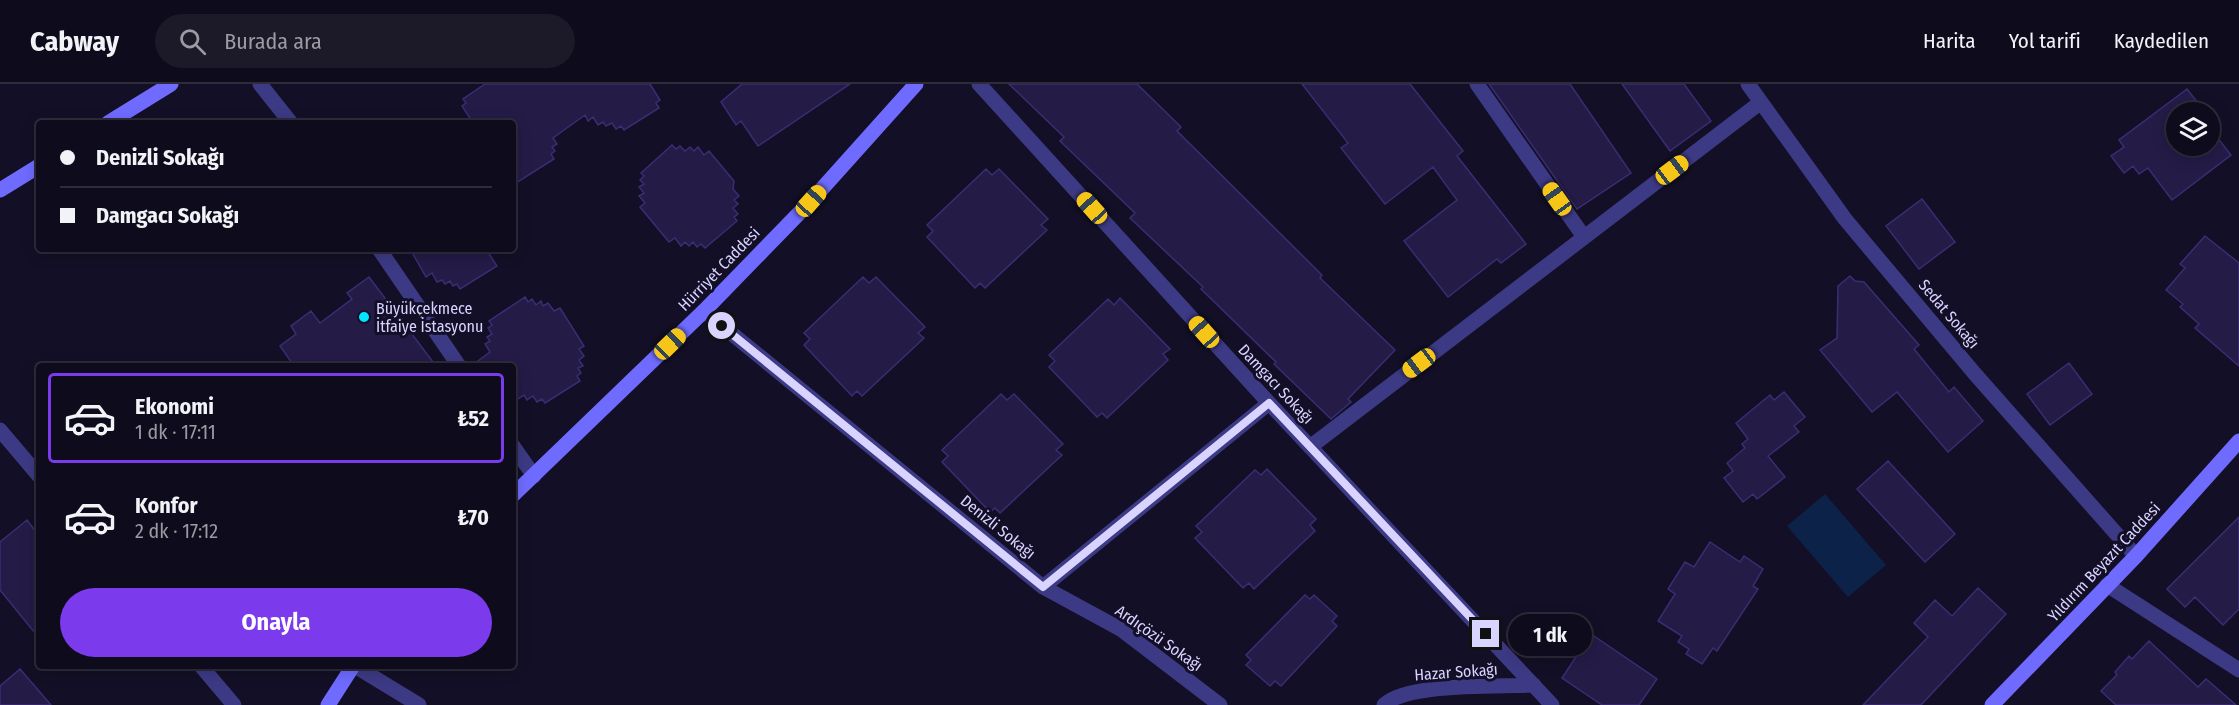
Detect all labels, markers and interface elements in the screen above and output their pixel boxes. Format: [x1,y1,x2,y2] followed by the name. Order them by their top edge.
[155,14,575,68] search box
[30,25,119,58] text: Cabway
[176,25,209,58] icon: search
[224,28,322,55] text: Burada ara
[1923,28,1976,54] text: Harita
[2009,28,2081,54] text: Yol tarifi
[2114,28,2209,54] text: Kaydedilen
[2166,102,2220,156] map controls
[2166,102,2220,156] button: layers
[96,144,224,171] text: Denizli Sokağı
[1652,152,1692,188] car
[1539,179,1575,219] car
[792,182,830,220] car
[1073,189,1111,227] car
[96,202,239,229] text: Damgacı Sokağı
[674,223,764,315] street label: Hürriyet Caddesi
[1915,276,1983,352] street label: Sedat Sokağı
[376,299,483,336] place label: Büyükçekmece İtfaiye İstasyonu
[357,310,371,324] marker: Büyükçekmece İtfaiye İstasyonu
[708,312,735,339] route start
[1185,313,1223,351] car
[651,325,689,363] car
[1234,340,1318,428] street label: Damgacı Sokağı
[1399,345,1439,381] car
[63,391,117,445] icon: car
[135,393,214,420] text: Ekonomi
[457,405,489,432] text: ₺52
[135,420,216,444] text: 1 dk · 17:11
[63,490,117,544] icon: car
[957,491,1039,563] street label: Denizli Sokağı
[135,492,197,519] text: Konfor
[2044,498,2164,626] street label: Yıldırım Beyazıt Caddesi
[457,504,489,531] text: ₺70
[135,519,218,543] text: 2 dk · 17:12
[60,588,492,657] button: Onayla
[1112,601,1206,675] street label: Ardıçözü Sokağı
[1507,613,1591,655] callout: 1 dk
[1472,620,1499,647] route end
[1533,623,1567,647] text: 1 dk
[1414,660,1498,684] street label: Hazar Sokağı

